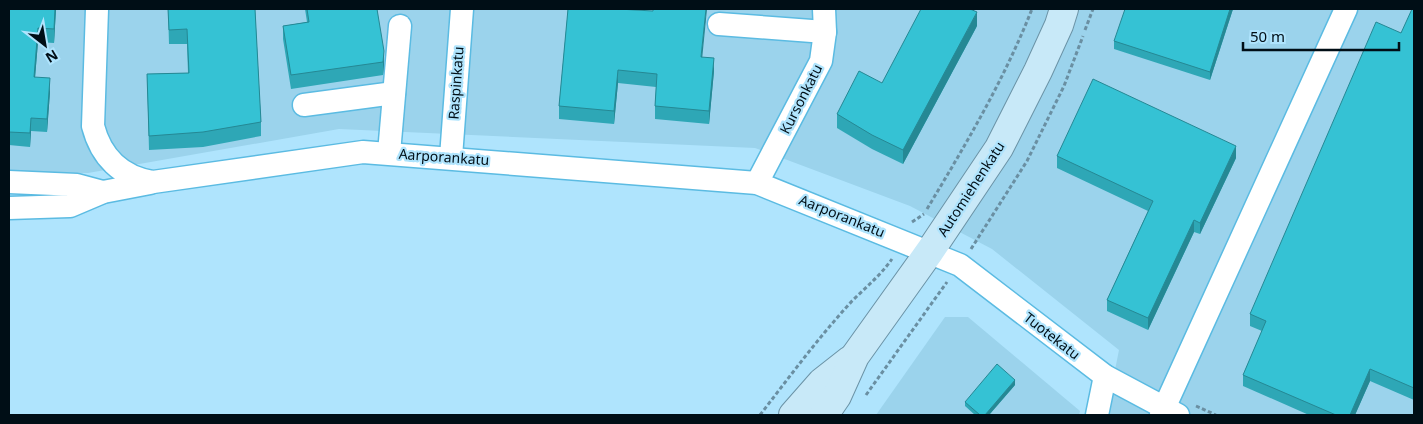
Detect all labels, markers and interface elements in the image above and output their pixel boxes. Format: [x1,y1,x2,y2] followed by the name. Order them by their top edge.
[20,20,70,70] north arrow
[1243,20,1399,52] scale bar
[1250,26,1285,46] text: 50 m
[42,45,62,68] text: N
[443,46,468,120] street label: Raspinkatu
[775,61,826,137] street label: Kursonkatu
[933,137,1008,240] street label: Automiehenkatu
[398,144,490,169] street label: Aarporankatu
[797,190,888,241] street label: Aarporankatu
[1020,308,1084,363] street label: Tuotekatu

